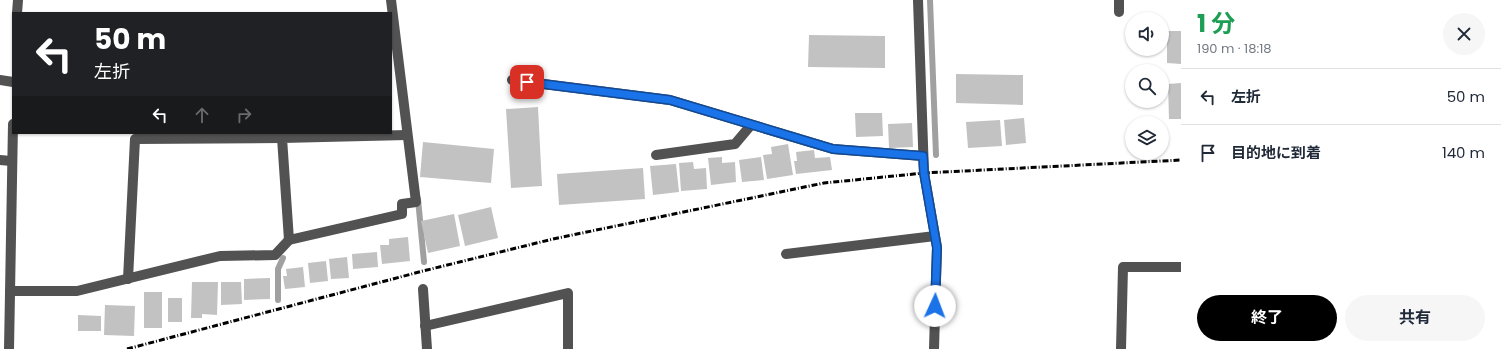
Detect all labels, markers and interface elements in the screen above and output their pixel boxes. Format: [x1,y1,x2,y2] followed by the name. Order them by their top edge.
[1197,7,1235,40] text: 1 分
[1125,12,1169,160] map controls
[1125,12,1169,56] button: sound
[1443,13,1485,55] button: close
[94,20,166,59] text: 50 m
[28,28,80,80] icon: left
[1197,39,1272,58] text: 190 m · 18:18
[94,59,130,84] text: 左折
[1125,64,1169,108] button: search
[510,65,544,99] pin
[516,71,538,93] icon: arrive
[1197,86,1219,108] icon: left
[1231,86,1261,107] text: 左折
[1447,86,1485,107] text: 50 m
[149,104,171,126] icon: left
[191,104,213,126] icon: ahead
[233,104,255,126] icon: right
[1125,116,1169,160] button: layers
[1197,142,1219,164] icon: arrive
[1231,142,1321,163] text: 目的地に到着
[1442,142,1485,163] text: 140 m
[914,285,956,327] position arrow
[1197,295,1337,341] button: 終了
[1345,295,1485,341] button: 共有

